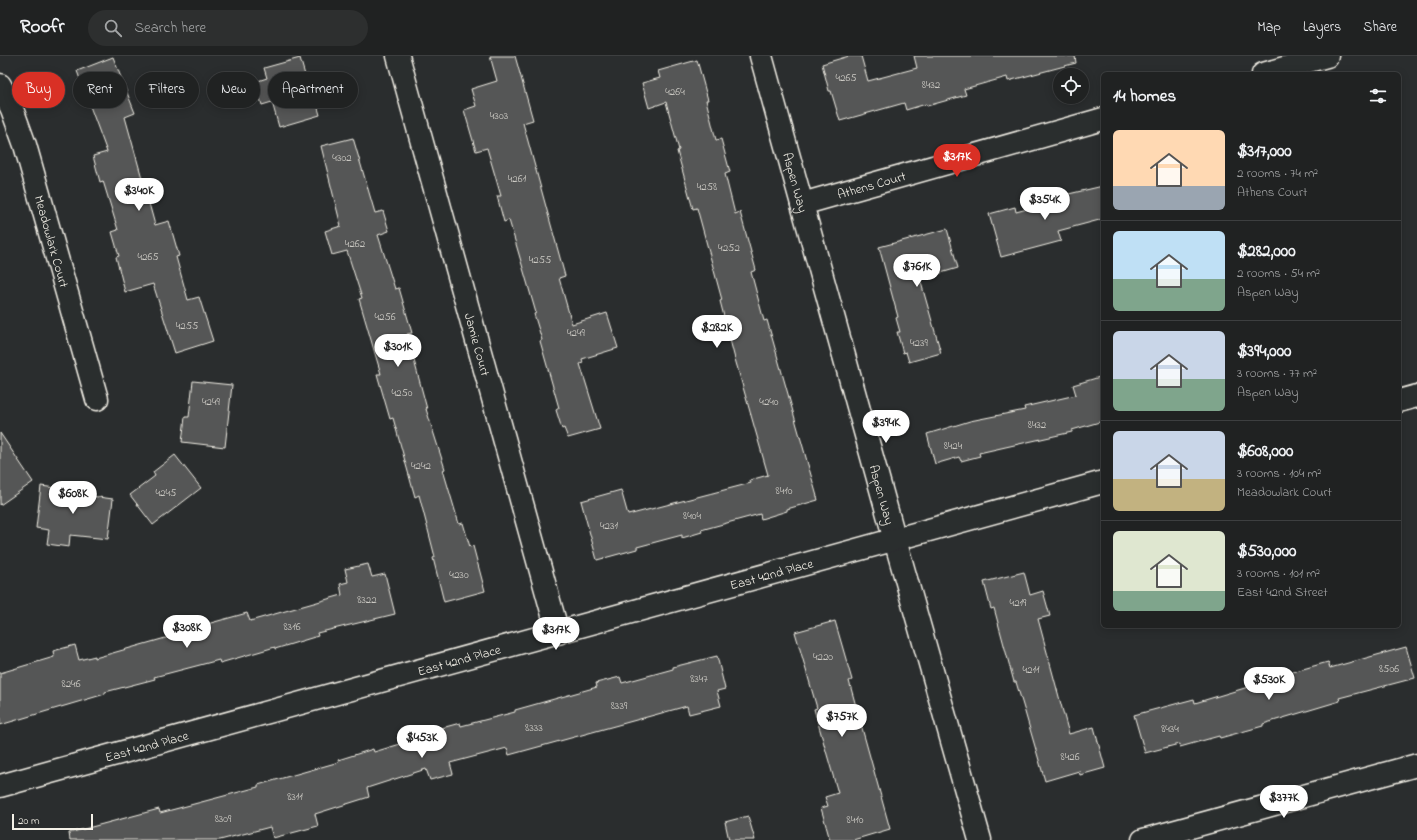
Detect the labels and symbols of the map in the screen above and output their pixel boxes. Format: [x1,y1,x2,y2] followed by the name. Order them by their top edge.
[835,70,857,86] house number: 4265
[922,77,941,93] house number: 8432
[665,84,685,100] house number: 4264
[490,108,509,124] house number: 4303
[929,144,985,178] pin: $317K
[332,150,352,166] house number: 4302
[777,150,812,215] street label: Aspen Way
[835,167,909,205] street label: Athens Court
[508,171,527,187] house number: 4261
[111,178,167,212] pin: $340K
[697,179,717,195] house number: 4258
[1017,187,1073,221] pin: $354K
[29,193,73,290] street label: Meadowlark Court
[345,236,366,252] house number: 4262
[718,240,740,256] house number: 4252
[137,249,159,265] house number: 4265
[529,252,551,268] house number: 4255
[889,254,945,288] pin: $761K
[374,309,396,325] house number: 4256
[459,311,494,379] street label: Jamie Court
[689,315,745,349] pin: $282K
[176,318,198,334] house number: 4255
[567,325,586,341] house number: 4249
[370,334,426,368] pin: $301K
[910,335,929,351] house number: 4239
[391,385,413,401] house number: 4250
[202,394,221,410] house number: 4249
[759,394,779,410] house number: 4240
[858,410,914,444] pin: $394K
[1028,417,1047,433] house number: 8432
[944,438,963,454] house number: 8424
[411,458,432,474] house number: 4242
[864,463,898,527] street label: Aspen Way
[45,481,101,515] pin: $608K
[776,483,793,499] house number: 8410
[156,485,176,501] house number: 4245
[683,508,701,524] house number: 8404
[600,518,619,534] house number: 4231
[728,554,816,595] street label: East 42nd Place
[449,567,469,583] house number: 4230
[357,592,377,608] house number: 8322
[1010,595,1027,611] house number: 4219
[159,615,215,649] pin: $308K
[528,617,584,651] pin: $317K
[283,619,301,635] house number: 8316
[416,640,503,681] street label: East 42nd Place
[813,649,833,665] house number: 4220
[1379,661,1399,677] house number: 8506
[1023,662,1040,678] house number: 4211
[1241,667,1297,701] pin: $530K
[690,671,708,687] house number: 8347
[62,676,81,692] house number: 8246
[611,698,628,714] house number: 8339
[814,704,870,738] pin: $757K
[525,720,543,736] house number: 8333
[1161,721,1179,737] house number: 8434
[394,725,450,759] pin: $453K
[103,726,191,768] street label: East 42nd Place
[1061,749,1080,765] house number: 8426
[1256,785,1312,819] pin: $377K
[287,789,303,805] house number: 8311
[215,811,232,827] house number: 8309
[12,812,93,831] scale bar
[847,812,864,828] house number: 8410

